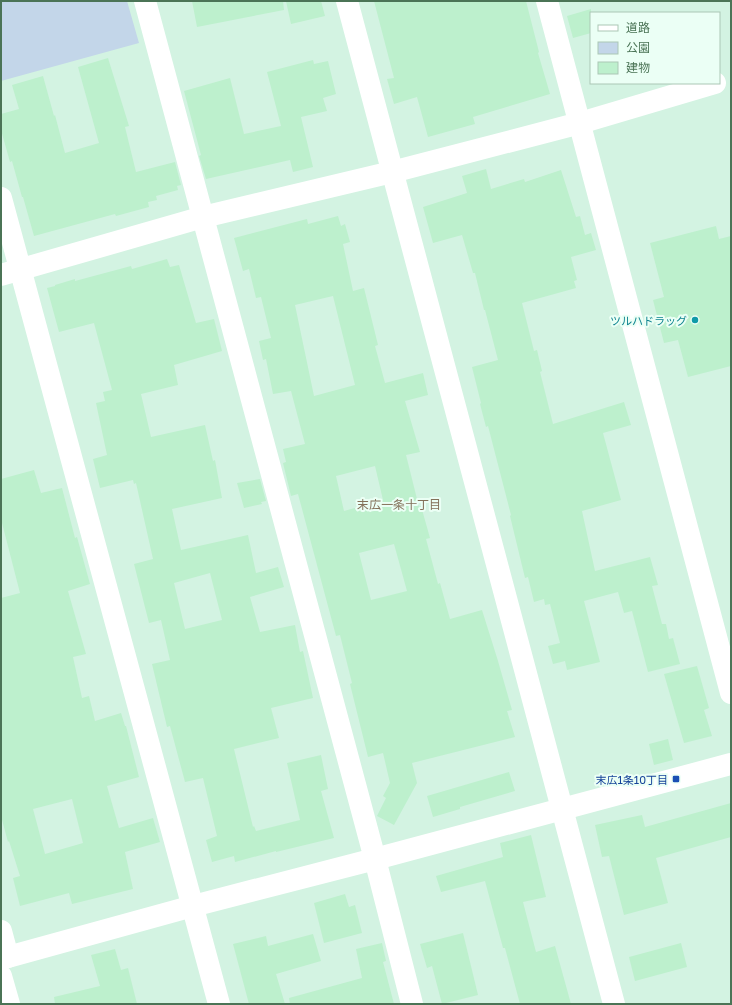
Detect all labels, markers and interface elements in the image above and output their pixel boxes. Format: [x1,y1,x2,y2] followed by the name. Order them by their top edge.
[590,12,720,84] legend
[626,20,650,35] text: 道路
[626,40,650,55] text: 公園
[626,60,650,75] text: 建物
[610,314,687,327] place label: ツルハドラッグ
[690,315,700,325] marker: ツルハドラッグ
[357,497,441,512] district label: 末広一条十丁目
[596,773,668,786] place label: 末広1条10丁目
[671,774,681,784] marker: 末広1条10丁目

